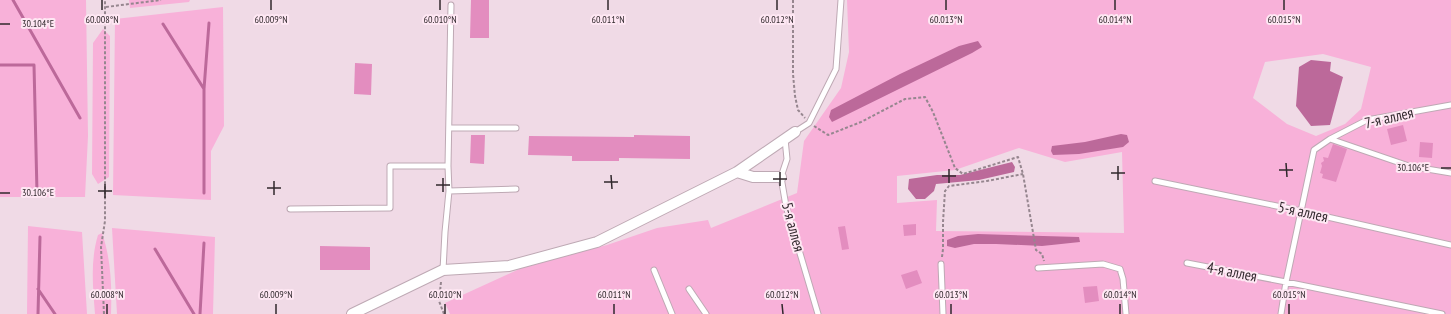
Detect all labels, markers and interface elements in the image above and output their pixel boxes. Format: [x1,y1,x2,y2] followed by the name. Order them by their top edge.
[85,13,119,26] text: 60.008°N
[254,13,288,26] text: 60.009°N
[423,13,457,26] text: 60.010°N
[591,13,625,26] text: 60.011°N
[760,13,794,26] text: 60.012°N
[929,13,963,26] text: 60.013°N
[1098,13,1132,26] text: 60.014°N
[1267,13,1301,26] text: 60.015°N
[22,17,54,30] text: 30.104°E
[1363,103,1415,132] street label: 7-я аллея
[1397,161,1429,174] text: 30.106°E
[22,186,54,199] text: 30.106°E
[1277,197,1330,226] street label: 5-я аллея
[778,200,809,254] street label: 5-я аллея
[1206,257,1259,286] street label: 4-я аллея
[90,288,124,301] text: 60.008°N
[259,288,293,301] text: 60.009°N
[428,288,462,301] text: 60.010°N
[597,288,631,301] text: 60.011°N
[765,288,799,301] text: 60.012°N
[934,288,968,301] text: 60.013°N
[1103,288,1137,301] text: 60.014°N
[1272,288,1306,301] text: 60.015°N

